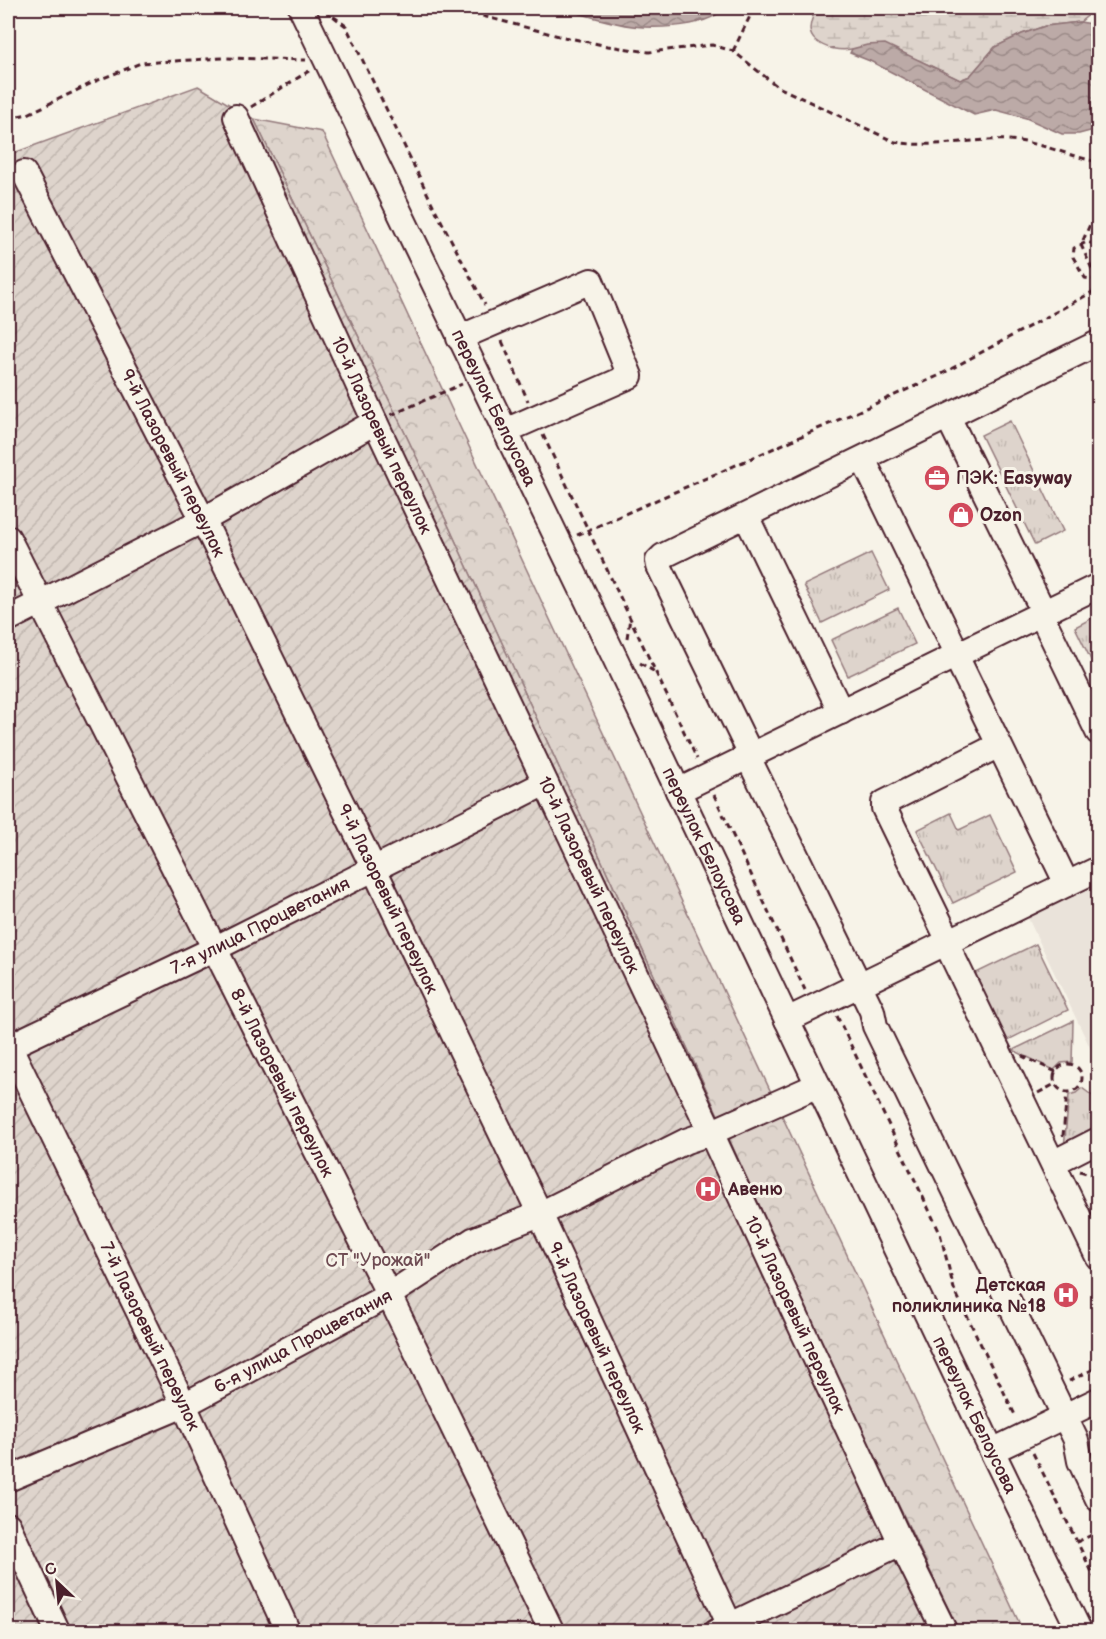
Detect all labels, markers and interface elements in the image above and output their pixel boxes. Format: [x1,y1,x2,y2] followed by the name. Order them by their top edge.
[447,326,541,490] street label: переулок Белоусова
[326,333,437,538] street label: 10-й Лазоревый переулок
[116,366,230,561] street label: 9-й Лазоревый переулок
[922,463,952,493] office icon: ПЭК: Easyway
[956,468,1073,489] place label: ПЭК: Easyway
[946,500,976,530] shop icon: Ozon
[980,505,1022,526] place label: Ozon
[658,764,750,929] street label: переулок Белоусова
[533,773,644,977] street label: 10-й Лазоревый переулок
[333,801,443,998] street label: 9-й Лазоревый переулок
[168,873,353,979] street label: 7-я улица Процветания
[226,985,338,1181] street label: 8-й Лазоревый переулок
[693,1174,723,1204] hospital icon: Авеню
[727,1179,783,1200] place label: Авеню
[740,1213,850,1418] street label: 10-й Лазоревый переулок
[95,1239,204,1434] street label: 7-й Лазоревый переулок
[543,1239,650,1437] street label: 9-й Лазоревый переулок
[325,1250,431,1271] park label: СТ "Урожай"
[892,1275,1046,1317] place label: Детская поликлиника №18
[1051,1280,1081,1310] hospital icon: Детская поликлиника №18
[211,1285,396,1398] street label: 6-я улица Процветания
[928,1333,1021,1498] street label: переулок Белоусова
[27,1552,87,1612] north arrow
[42,1559,60,1581] text: С

